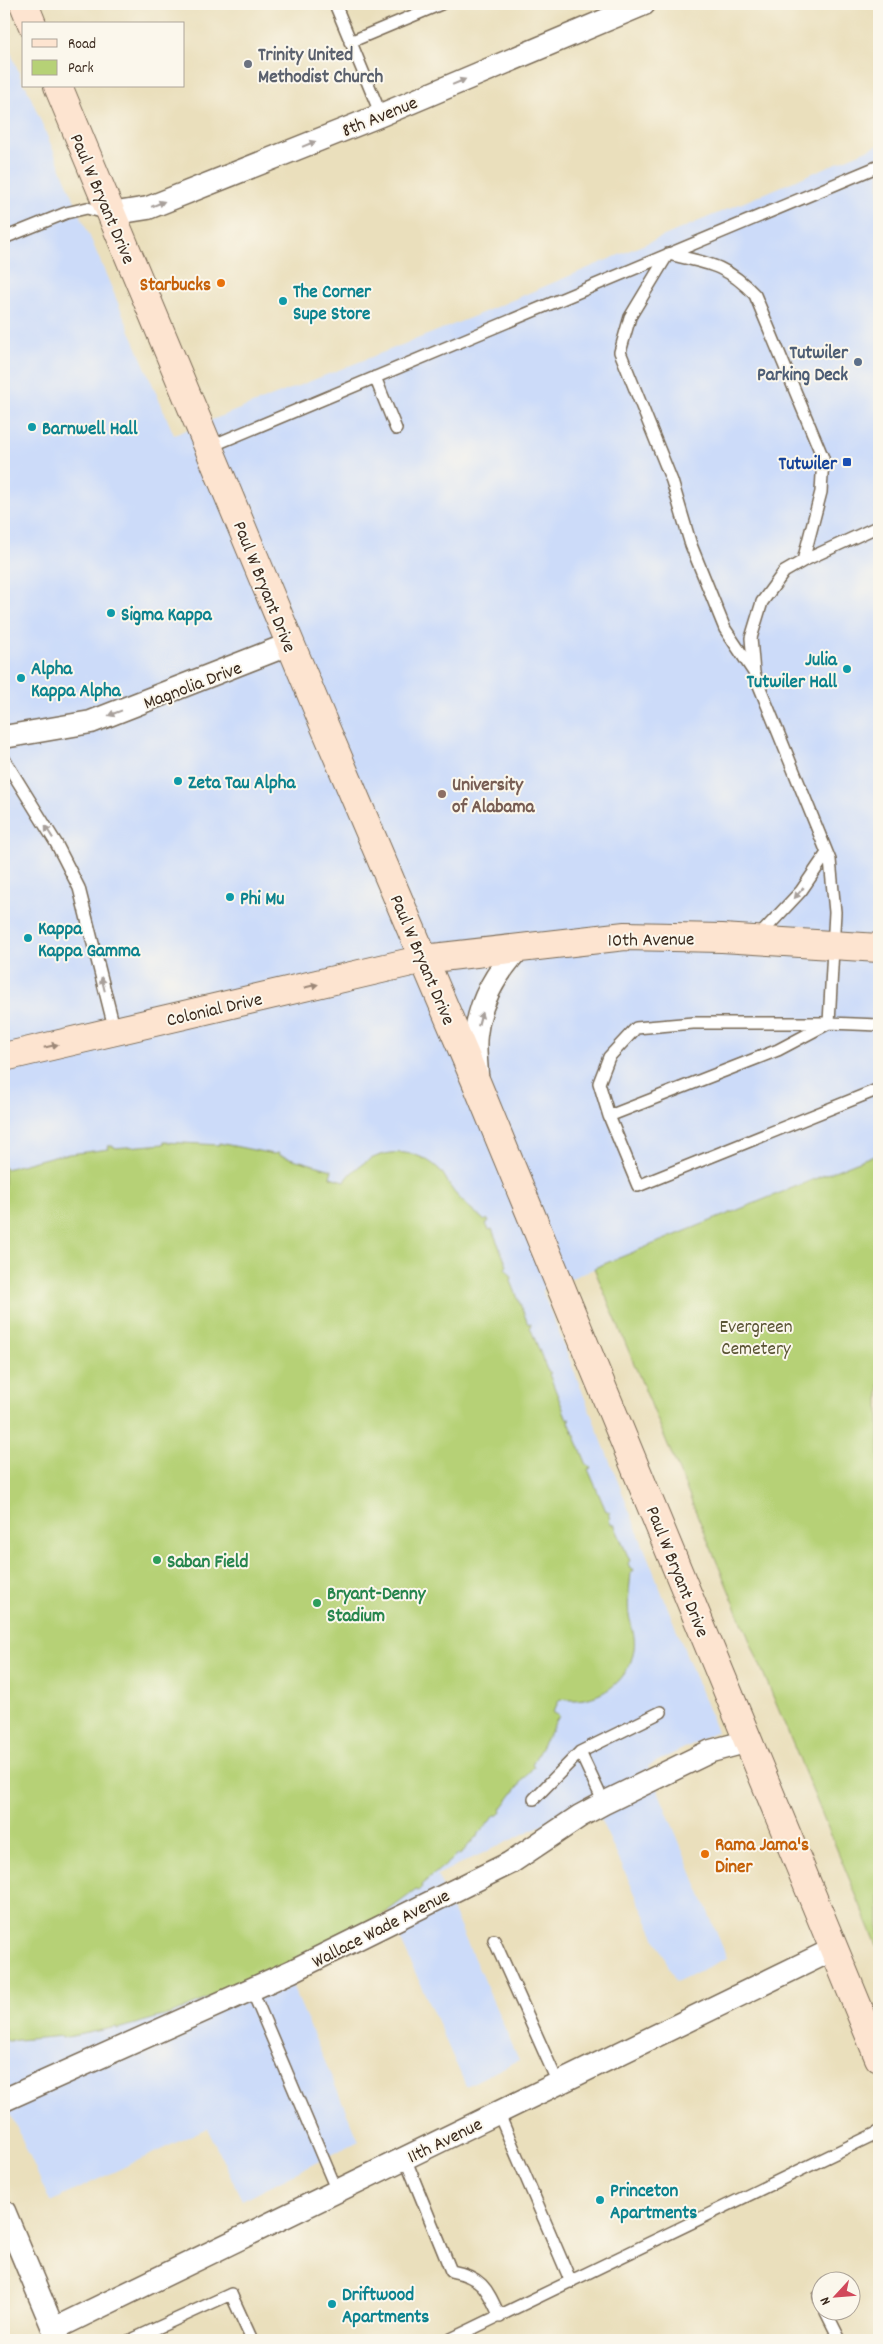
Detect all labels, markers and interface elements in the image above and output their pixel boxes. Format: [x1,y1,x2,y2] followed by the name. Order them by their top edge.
[22,22,185,88] legend
[68,34,96,56] text: Road
[258,43,383,92] place label: Trinity United Methodist Church
[68,58,94,80] text: Park
[242,58,254,70] marker: Trinity United Methodist Church
[452,77,466,85] one-way arrow
[338,91,422,146] street label: 8th Avenue
[61,130,140,269] street label: Paul W Bryant Drive
[302,139,316,147] one-way arrow
[151,200,165,208] one-way arrow
[140,273,211,300] place label: Starbucks
[215,277,227,289] marker: Starbucks
[293,280,372,329] place label: The Corner Supe Store
[277,295,289,307] marker: The Corner Supe Store
[757,341,849,390] place label: Tutwiler Parking Deck
[852,356,864,368] marker: Tutwiler Parking Deck
[42,417,138,444] place label: Barnwell Hall
[26,421,38,433] marker: Barnwell Hall
[779,452,838,479] place label: Tutwiler
[841,456,853,468] marker: Tutwiler
[224,518,301,657] street label: Paul W Bryant Drive
[121,603,213,630] place label: Sigma Kappa
[105,607,117,619] marker: Sigma Kappa
[747,648,838,697] place label: Julia Tutwiler Hall
[140,656,246,718] street label: Magnolia Drive
[31,657,122,706] place label: Alpha Kappa Alpha
[841,663,853,675] marker: Julia Tutwiler Hall
[15,672,27,684] marker: Alpha Kappa Alpha
[107,710,122,717] one-way arrow
[188,771,296,798] place label: Zeta Tau Alpha
[452,773,535,822] place label: University of Alabama
[172,775,184,787] marker: Zeta Tau Alpha
[436,788,448,800] marker: University of Alabama
[45,825,54,839] one-way arrow
[793,886,804,899] one-way arrow
[240,887,284,914] place label: Phi Mu
[224,891,236,903] marker: Phi Mu
[381,891,460,1030] street label: Paul W Bryant Drive
[38,917,141,966] place label: Kappa Kappa Gamma
[608,927,695,956] street label: 10th Avenue
[22,932,34,944] marker: Kappa Kappa Gamma
[99,977,107,992] one-way arrow
[304,981,320,989] one-way arrow
[164,987,265,1036] street label: Colonial Drive
[476,1011,484,1026] one-way arrow
[44,1042,59,1050] one-way arrow
[720,1315,792,1364] park label: Evergreen Cemetery
[637,1503,714,1642] street label: Paul W Bryant Drive
[167,1550,248,1577] place label: Saban Field
[151,1554,163,1566] marker: Saban Field
[327,1582,427,1631] place label: Bryant-Denny Stadium
[311,1597,323,1609] marker: Bryant-Denny Stadium
[715,1833,809,1882] place label: Rama Jama's Diner
[699,1848,711,1860] marker: Rama Jama's Diner
[308,1884,455,1977] street label: Wallace Wade Avenue
[403,2112,488,2172] street label: 11th Avenue
[610,2179,697,2228] place label: Princeton Apartments
[594,2194,606,2206] marker: Princeton Apartments
[810,2272,860,2322] north arrow
[342,2283,429,2332] place label: Driftwood Apartments
[816,2293,837,2308] text: N
[326,2298,338,2310] marker: Driftwood Apartments

